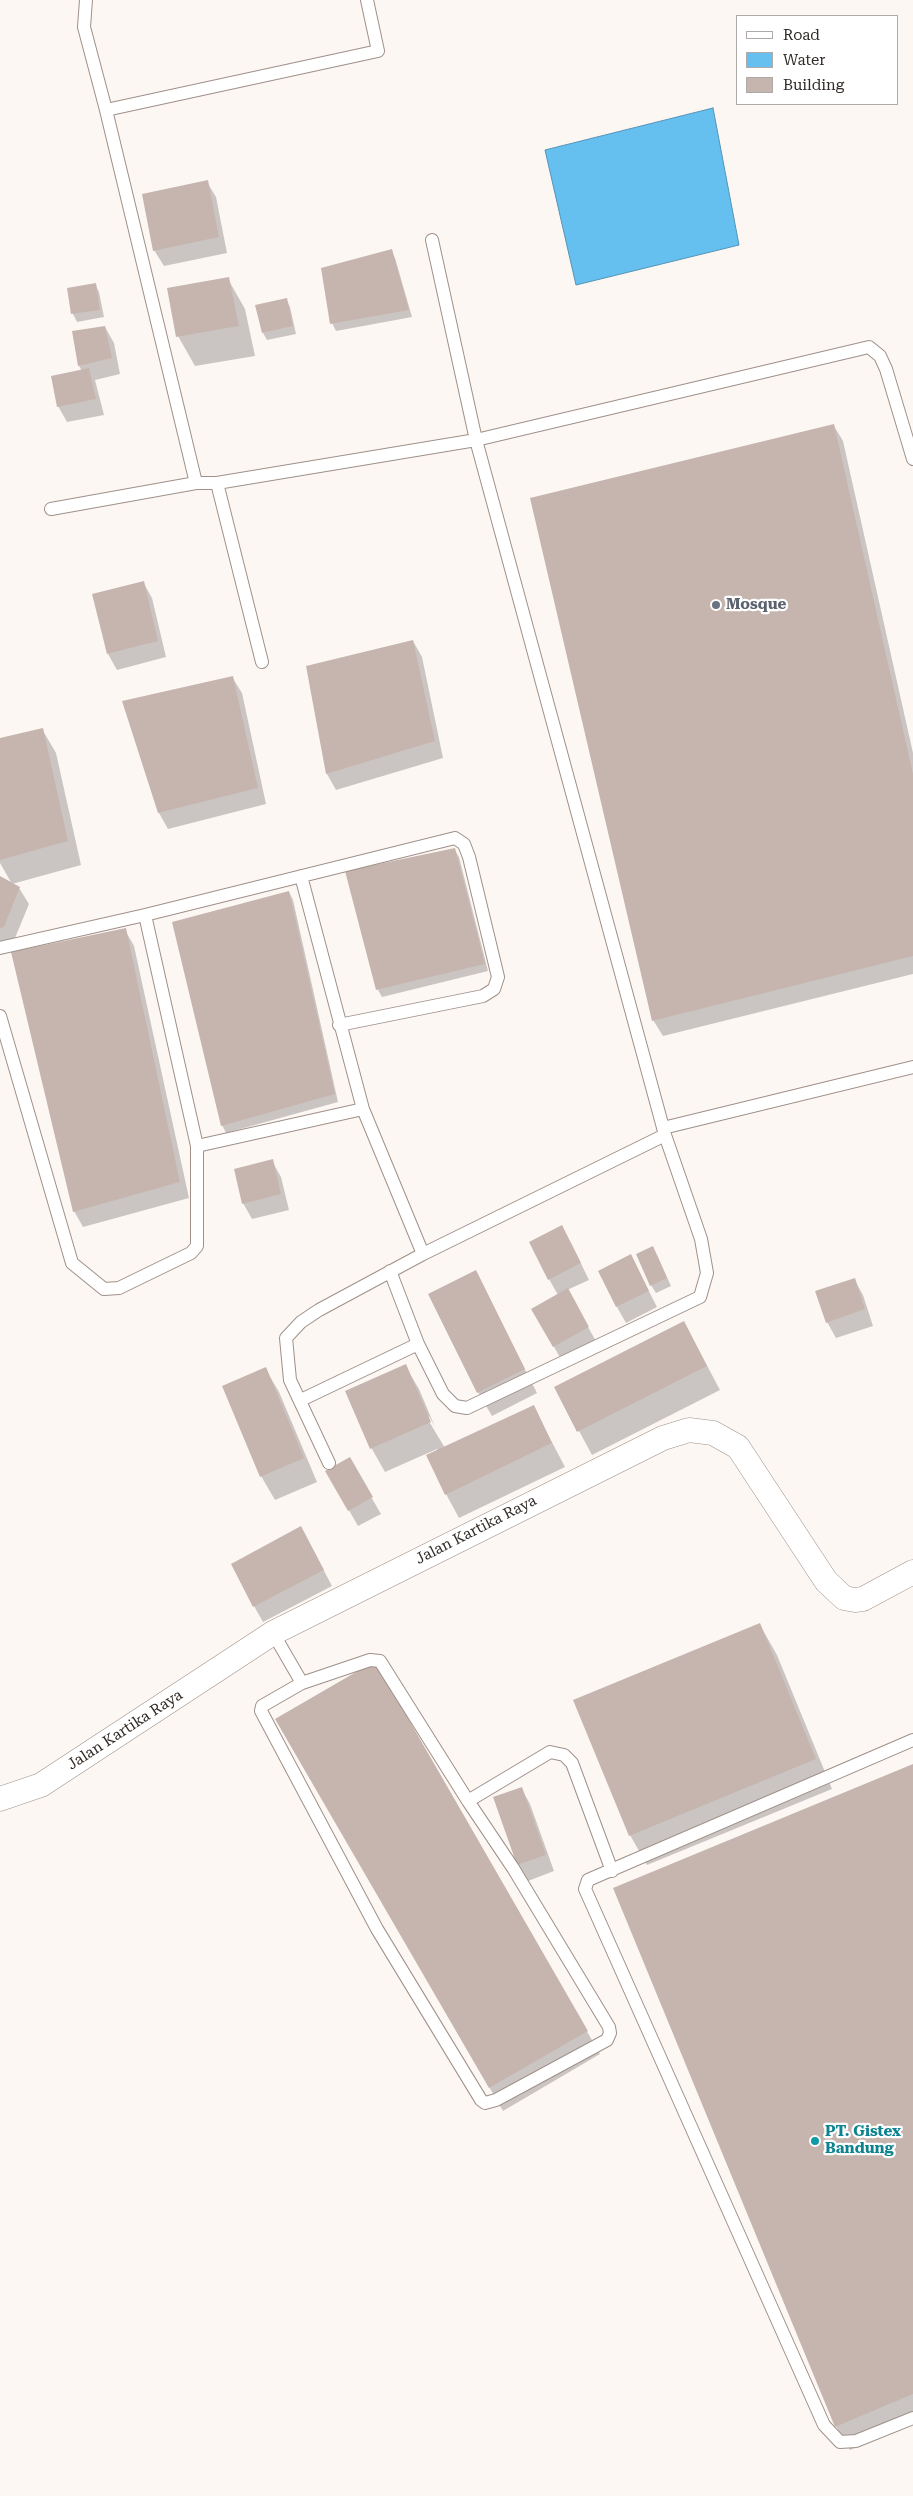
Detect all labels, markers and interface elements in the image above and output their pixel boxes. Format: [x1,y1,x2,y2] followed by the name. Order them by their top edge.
[736,15,898,105] legend
[783,26,820,44] text: Road
[783,51,825,69] text: Water
[783,76,844,94] text: Building
[726,596,786,614] place label: Mosque
[710,599,722,611] marker: Mosque
[412,1492,540,1568] street label: Jalan Kartika Raya
[64,1686,186,1774] street label: Jalan Kartika Raya
[825,2123,901,2158] place label: PT. Gistex Bandung
[809,2135,821,2147] marker: PT. Gistex Bandung

